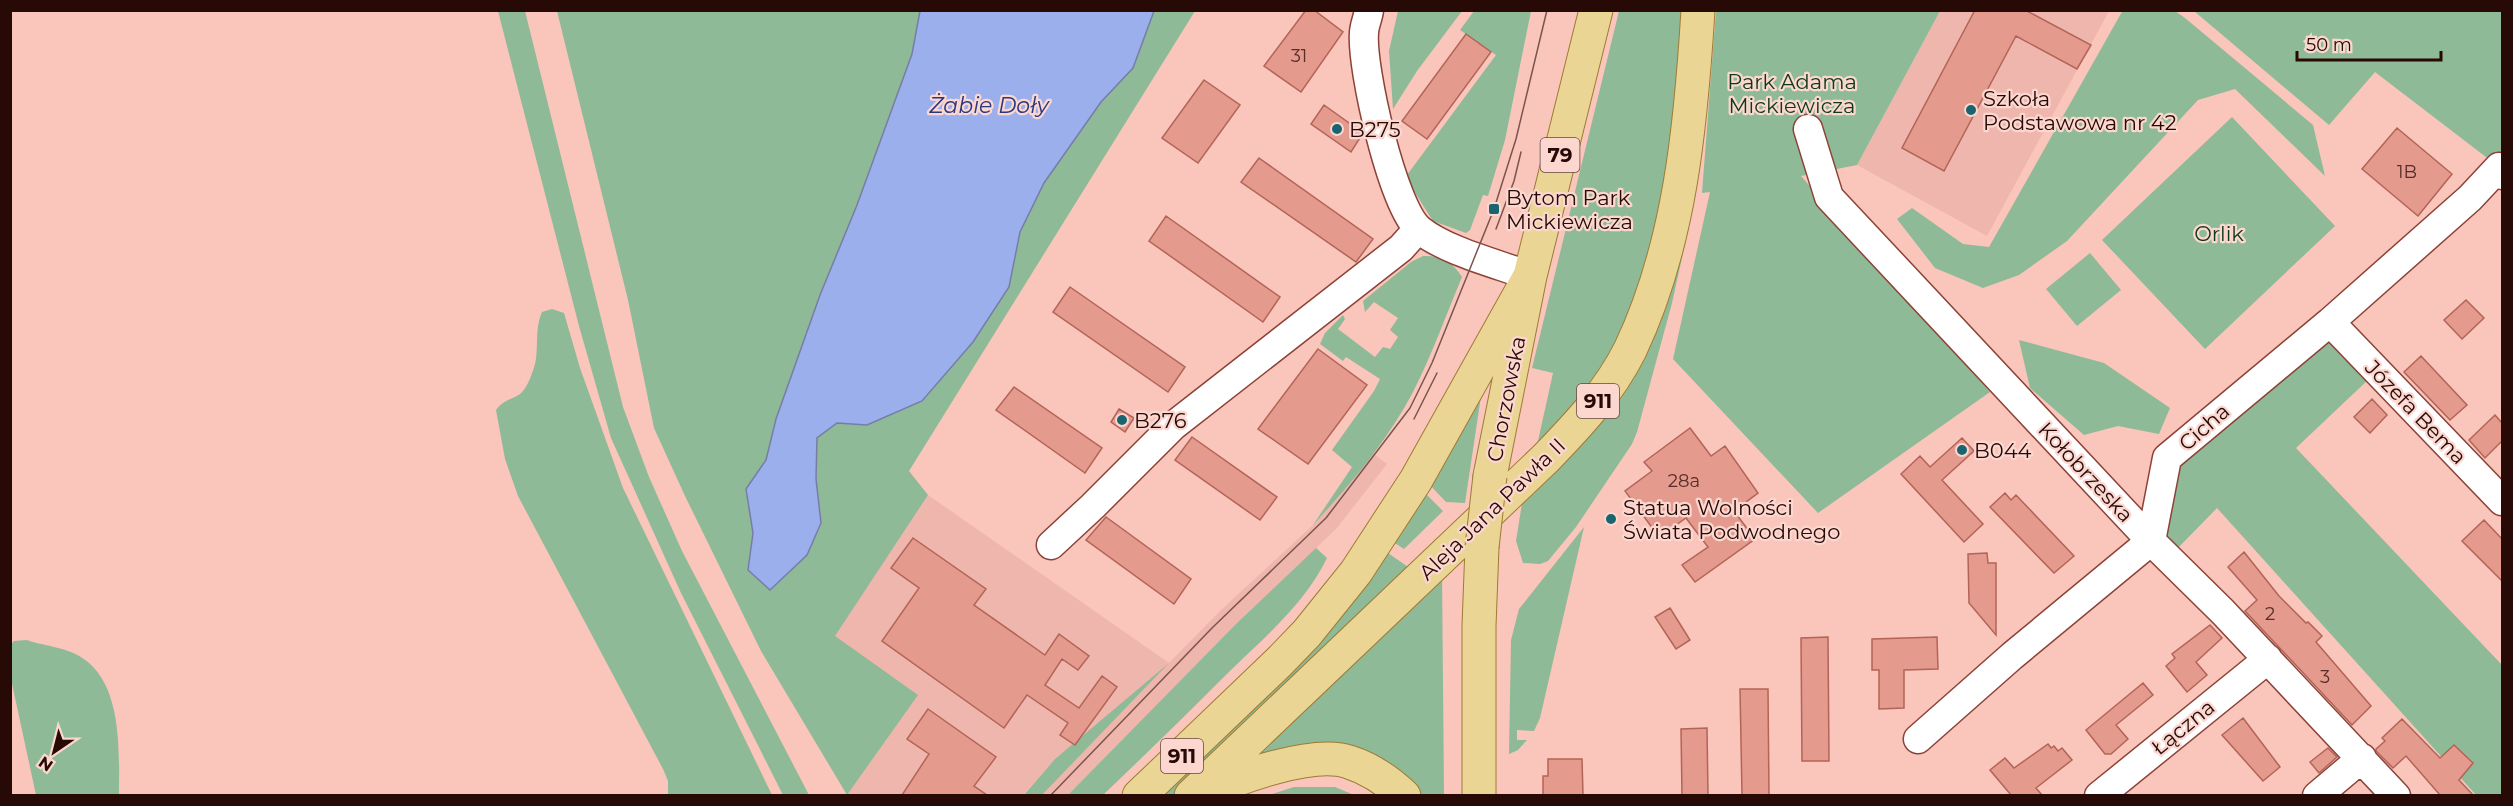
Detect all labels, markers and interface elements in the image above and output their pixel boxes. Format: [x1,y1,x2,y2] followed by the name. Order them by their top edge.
[2297,24,2441,62] scale bar
[2306,34,2352,56] text: 50 m
[1291,45,1307,67] house number: 31
[1727,69,1857,118] park label: Park Adama Mickiewicza
[1983,86,2177,135] place label: Szkoła Podstawowa nr 42
[928,92,1051,119] water label: Żabie Doły
[1964,103,1978,117] marker: Szkoła Podstawowa nr 42
[1349,117,1401,142] place label: B275
[1330,122,1344,136] marker: B275
[1540,138,1580,172] road number: 79
[2397,161,2417,183] house number: 1B
[1506,185,1633,234] place label: Bytom Park Mickiewicza
[1487,202,1501,216] marker: Bytom Park Mickiewicza
[2194,221,2244,246] park label: Orlik
[1482,334,1530,464] street label: Chorzowska
[2360,354,2472,469] street label: Józefa Bema
[1577,384,1619,418] road number: 911
[2174,398,2234,456] street label: Cicha
[1134,408,1187,433] place label: B276
[1115,413,1129,427] marker: B276
[2033,417,2139,527] street label: Kołobrzeska
[1414,433,1570,585] street label: Aleja Jana Pawła II
[1974,438,2032,463] place label: B044
[1955,443,1969,457] marker: B044
[1668,470,1700,492] house number: 28a
[1623,495,1840,544] place label: Statua Wolności Świata Podwodnego
[1604,512,1618,526] marker: Statua Wolności Świata Podwodnego
[2265,603,2275,625] house number: 2
[2320,666,2330,688] house number: 3
[2146,694,2220,760] street label: Łączna
[24,722,84,782] north arrow
[1161,739,1203,773] road number: 911
[35,752,56,775] text: N

